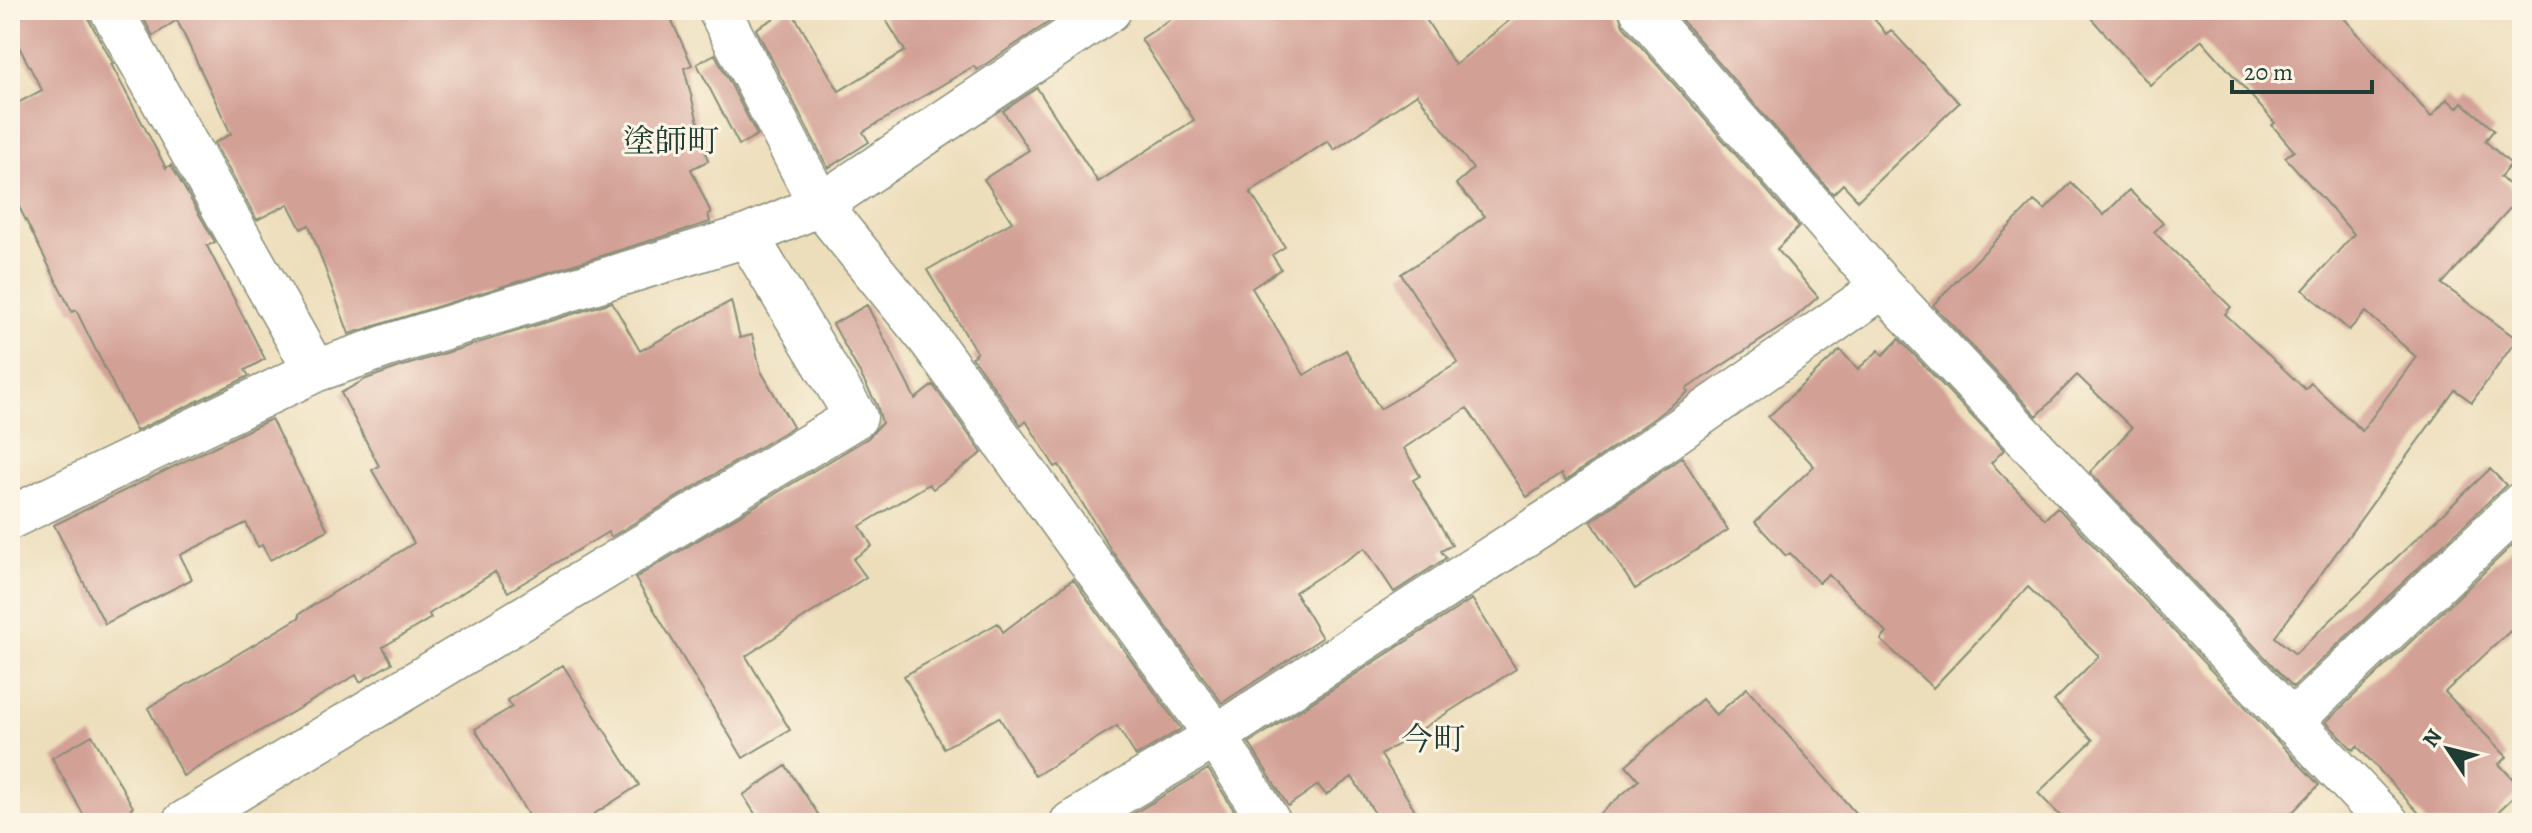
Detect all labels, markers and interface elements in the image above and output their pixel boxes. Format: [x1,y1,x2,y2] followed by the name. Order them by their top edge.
[2232,44,2372,94] scale bar
[2244,56,2293,88] text: 20 m
[623,119,719,163] district label: 塗師町
[2408,709,2488,789] north arrow
[1401,717,1465,761] district label: 今町
[2416,723,2449,753] text: N

